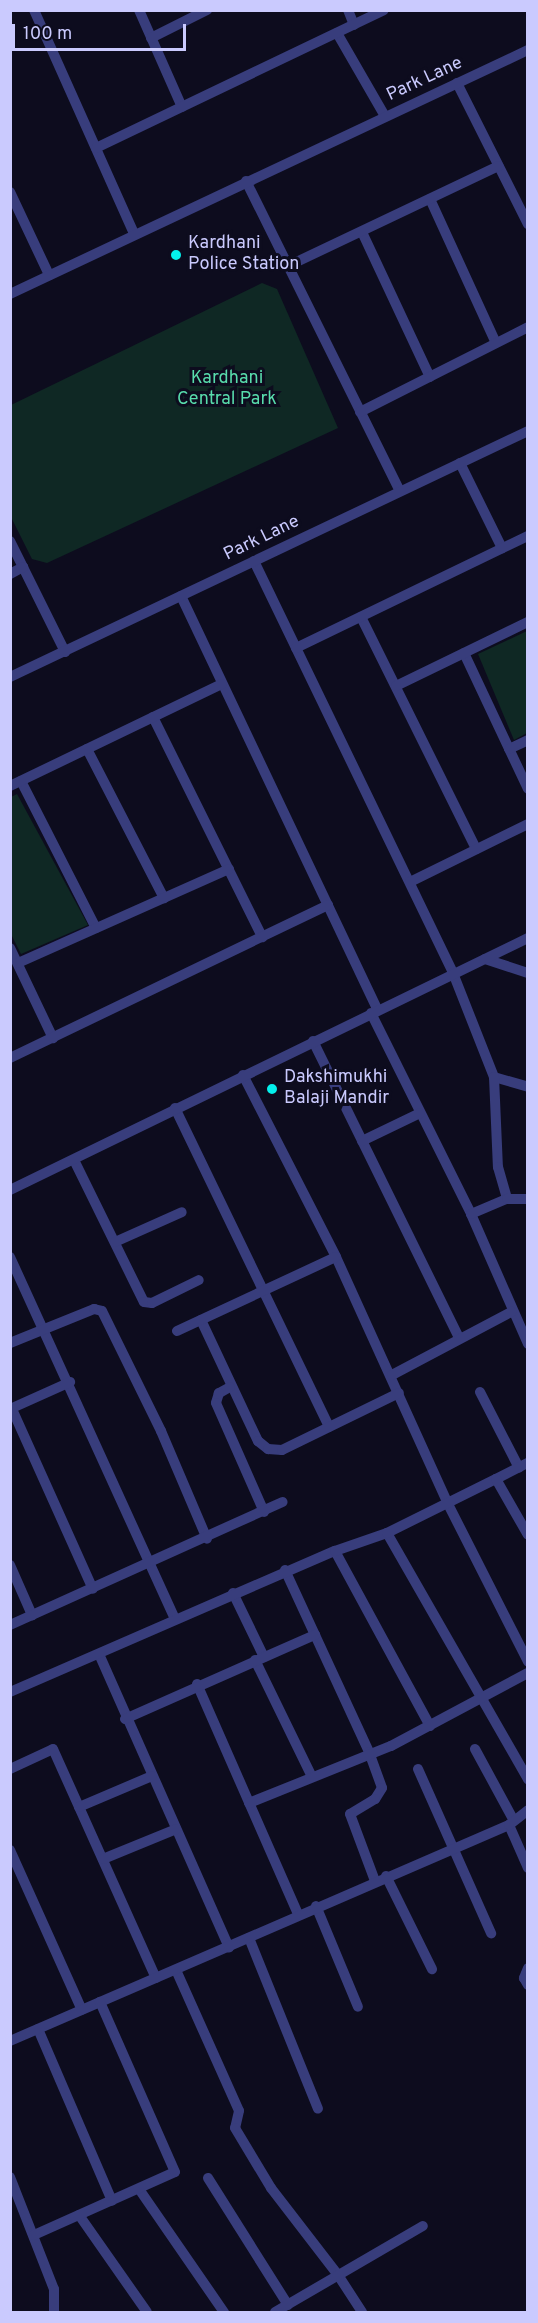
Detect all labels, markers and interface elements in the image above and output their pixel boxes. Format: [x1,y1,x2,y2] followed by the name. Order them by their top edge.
[15,12,189,50] scale bar
[23,23,72,46] text: 100 m
[384,53,466,107] street label: Park Lane
[188,234,299,276] place label: Kardhani Police Station
[169,248,183,262] marker: Kardhani Police Station
[177,369,277,412] park label: Kardhani Central Park
[221,511,303,567] street label: Park Lane
[284,1068,389,1110] place label: Dakshimukhi Balaji Mandir
[265,1082,279,1096] marker: Dakshimukhi Balaji Mandir

